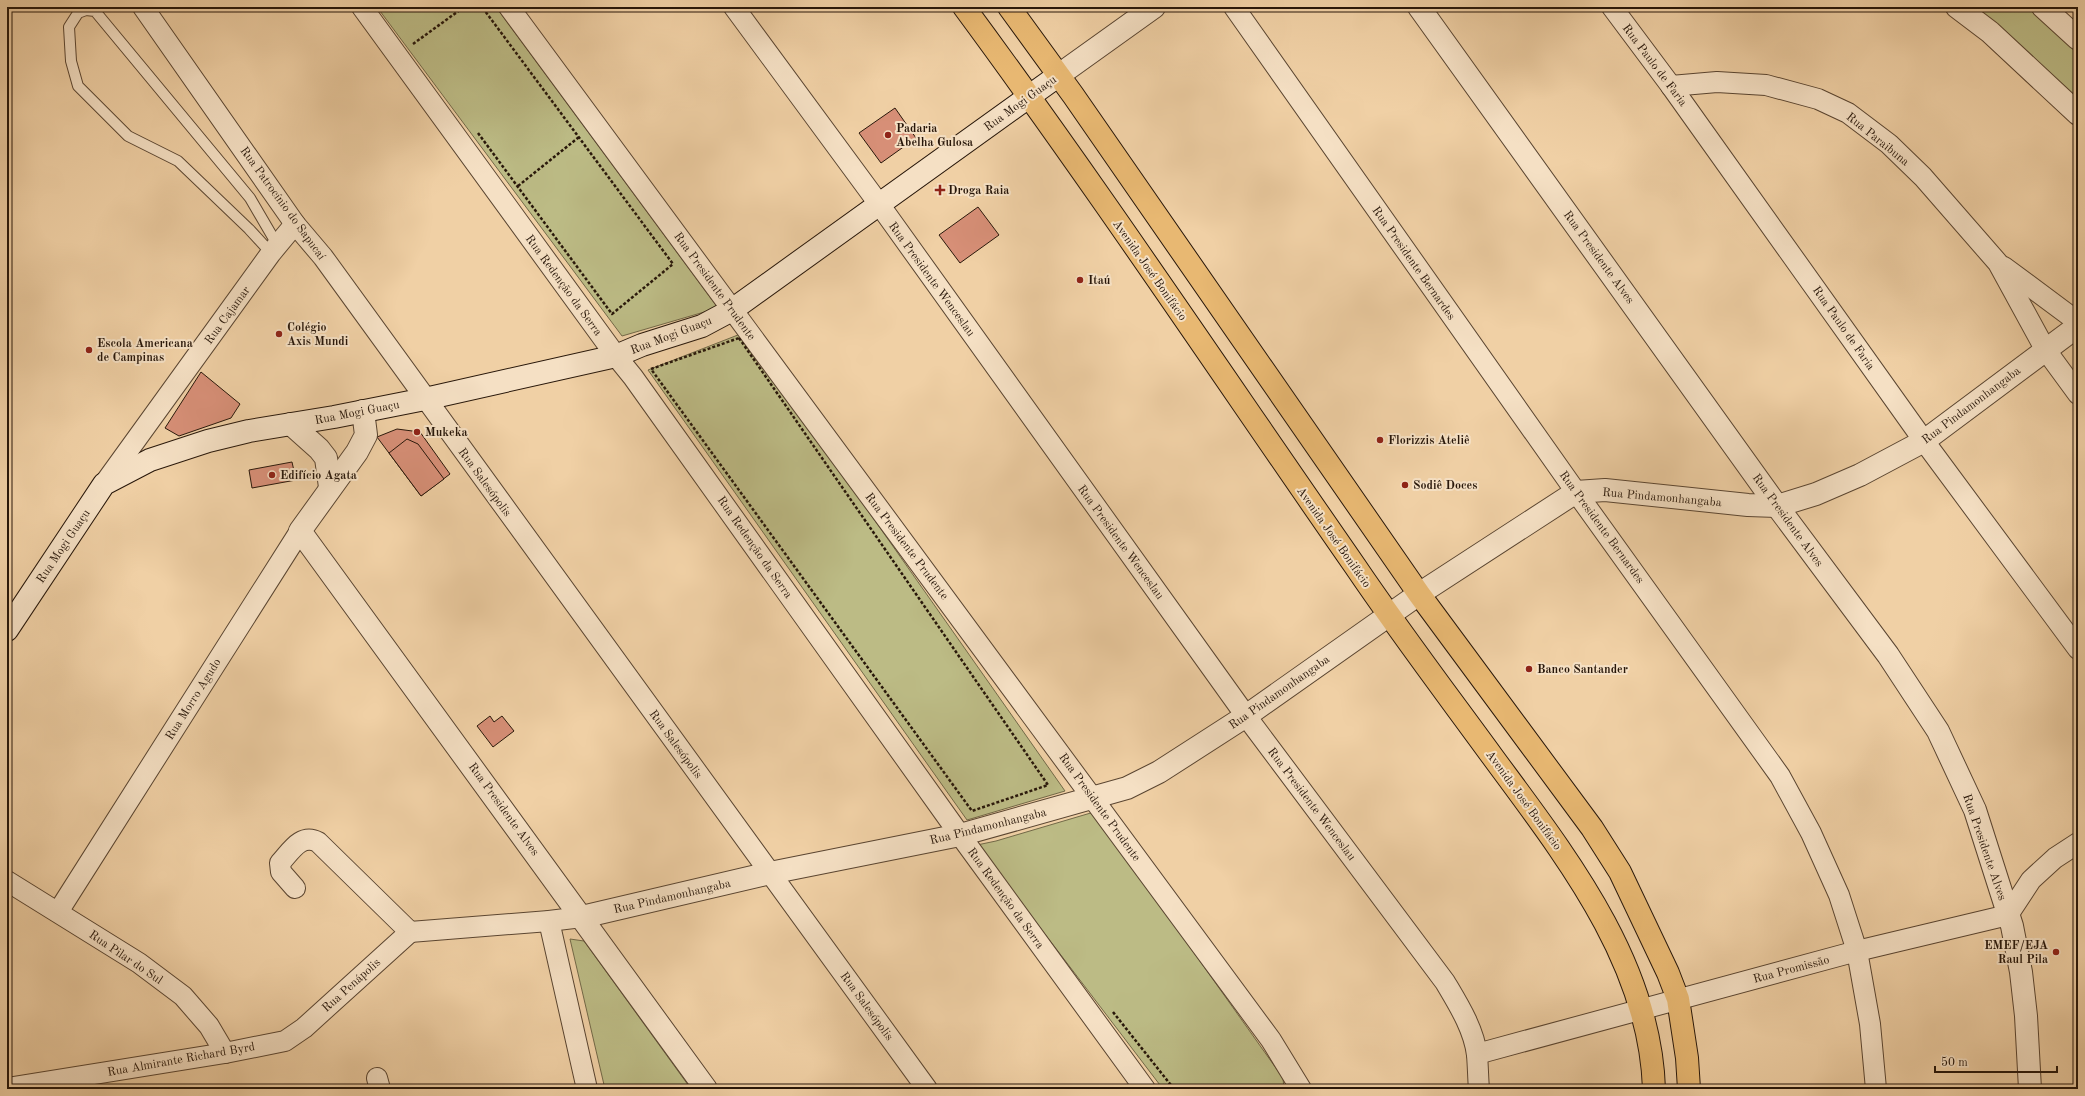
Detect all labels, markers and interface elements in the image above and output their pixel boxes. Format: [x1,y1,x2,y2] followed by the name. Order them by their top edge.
[1620,22,1689,109] street label: Rua Paulo de Faria
[982,73,1059,134] street label: Rua Mogi Guaçu
[1844,111,1911,169] street label: Rua Paraibuna
[896,123,973,149] place label: Padaria Abelha Gulosa
[883,130,893,140] marker: Padaria Abelha Gulosa
[237,145,328,263] street label: Rua Patrocínio do Sapucaí
[935,185,945,195] marker: Droga Raia
[948,185,1009,197] place label: Droga Raia
[1369,205,1457,323] street label: Rua Presidente Bernardes
[1561,209,1636,306] street label: Rua Presidente Alves
[1110,218,1188,323] street label: Avenida José Bonifácio
[886,220,977,339] street label: Rua Presidente Wenceslau
[671,230,758,343] street label: Rua Presidente Prudente
[523,233,604,338] street label: Rua Redenção da Serra
[1075,275,1085,285] marker: Itaú
[1088,275,1111,287] place label: Itaú
[203,284,253,347] street label: Rua Cajamar
[1810,284,1877,373] street label: Rua Paulo de Faria
[629,315,714,357] street label: Rua Mogi Guaçu
[287,322,349,348] place label: Colégio Axis Mundi
[274,329,284,339] marker: Colégio Axis Mundi
[97,338,193,364] place label: Escola Americana de Campinas
[84,345,94,355] marker: Escola Americana de Campinas
[1920,365,2023,447] street label: Rua Pindamonhangaba
[314,399,401,427] street label: Rua Mogi Guaçu
[412,427,422,437] marker: Mukeka
[425,427,467,439] place label: Mukeka
[1375,435,1385,445] marker: Florizzis Ateliê
[1388,435,1470,447] place label: Florizzis Ateliê
[455,446,513,519] street label: Rua Salesópolis
[1556,469,1646,586] street label: Rua Presidente Bernardes
[267,470,277,480] marker: Edifício Agata
[280,470,357,482] place label: Edifício Agata
[1750,472,1825,569] street label: Rua Presidente Alves
[1400,480,1410,490] marker: Sodiê Doces
[1413,480,1477,492] place label: Sodiê Doces
[1075,483,1166,602] street label: Rua Presidente Wenceslau
[1294,485,1372,590] street label: Avenida José Bonifácio
[1602,487,1722,509] street label: Rua Pindamonhangaba
[862,491,950,603] street label: Rua Presidente Prudente
[714,494,794,601] street label: Rua Redenção da Serra
[35,507,93,586] street label: Rua Mogi Guaçu
[1227,654,1332,732] street label: Rua Pindamonhangaba
[164,657,224,742] street label: Rua Morro Agudo
[1524,664,1534,674] marker: Banco Santander
[1537,664,1628,676] place label: Banco Santander
[646,708,704,781] street label: Rua Salesópolis
[1265,746,1358,864] street label: Rua Presidente Wenceslau
[1483,749,1563,853] street label: Avenida José Bonifácio
[1056,751,1143,864] street label: Rua Presidente Prudente
[466,761,541,858] street label: Rua Presidente Alves
[1960,793,2008,902] street label: Rua Presidente Alves
[929,807,1048,847] street label: Rua Pindamonhangaba
[965,846,1046,951] street label: Rua Redenção da Serra
[613,878,732,916] street label: Rua Pindamonhangaba
[87,929,164,987] street label: Rua Pilar do Sul
[1984,940,2048,966] place label: EMEF/EJA Raul Pila
[2051,947,2061,957] marker: EMEF/EJA Raul Pila
[1752,954,1831,986] street label: Rua Promissão
[320,957,383,1015] street label: Rua Penápolis
[837,970,895,1043] street label: Rua Salesópolis
[106,1041,256,1079] street label: Rua Almirante Richard Byrd
[1935,1048,2057,1074] scale bar
[1941,1056,1968,1069] text: 50 m

